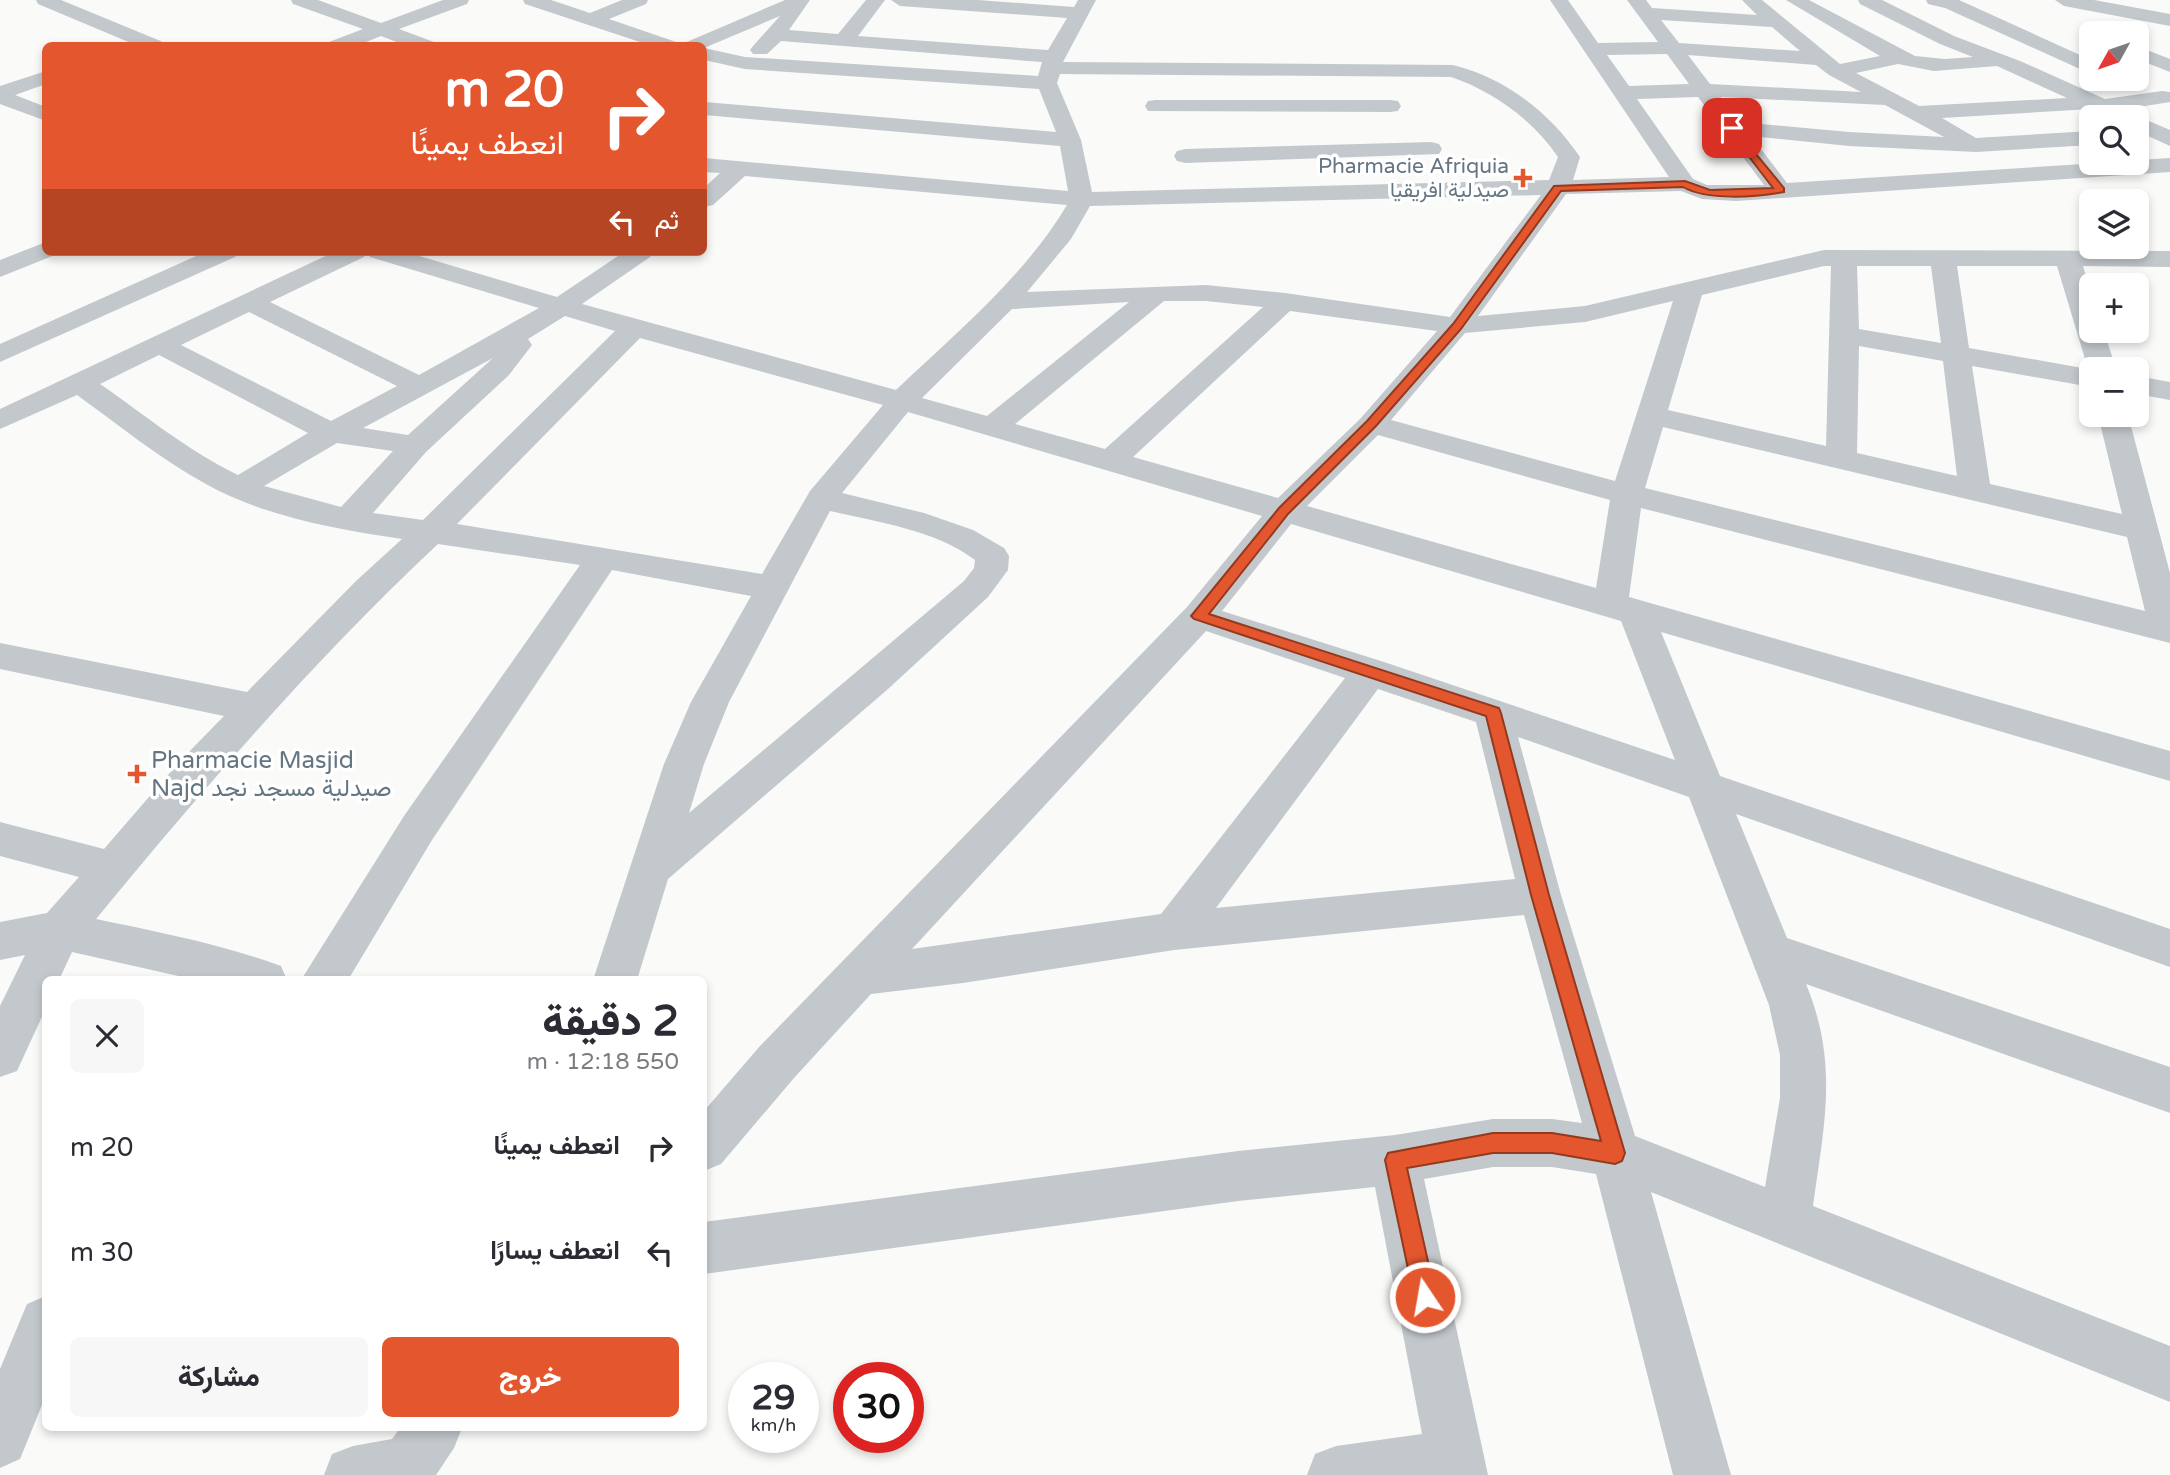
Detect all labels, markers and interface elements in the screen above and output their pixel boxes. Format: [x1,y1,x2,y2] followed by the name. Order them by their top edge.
[2079,21,2149,91] north arrow
[2079,21,2149,427] map controls
[445,61,564,120] text: 20 m
[588,70,679,161] icon: right
[1702,98,1762,158] pin
[2079,105,2149,175] button: search
[1713,109,1751,147] icon: arrive
[410,125,564,163] text: انعطف يمينًا
[1318,154,1509,203] place label: Pharmacie Afriquia صيدلية افريقيا
[1515,170,1531,186] marker: Pharmacie Afriquia صيدلية افريقيا
[2079,189,2149,259] button: layers
[603,203,641,241] icon: left
[655,205,679,236] text: ثم
[2079,273,2149,343] button: +
[2079,357,2149,427] button: −
[151,746,391,803] place label: Pharmacie Masjid Najd صيدلية مسجد نجد
[129,766,145,782] marker: Pharmacie Masjid Najd صيدلية مسجد نجد
[542,996,679,1047] text: 2 دقيقة
[70,999,144,1073] button: close
[527,1048,679,1076] text: 550 m · 12:18
[641,1129,679,1167] icon: right
[493,1130,620,1161] text: انعطف يمينًا
[70,1132,133,1163] text: 20 m
[641,1234,679,1272] icon: left
[490,1235,620,1266] text: انعطف يسارًا
[70,1237,133,1268] text: 30 m
[1388,1260,1462,1334] position arrow
[70,1337,368,1417] button: مشاركة
[382,1337,679,1417] button: خروج
[833,1362,924,1453] speed limit sign: 30
[752,1377,795,1419] text: 29
[751,1414,796,1436] text: km/h

